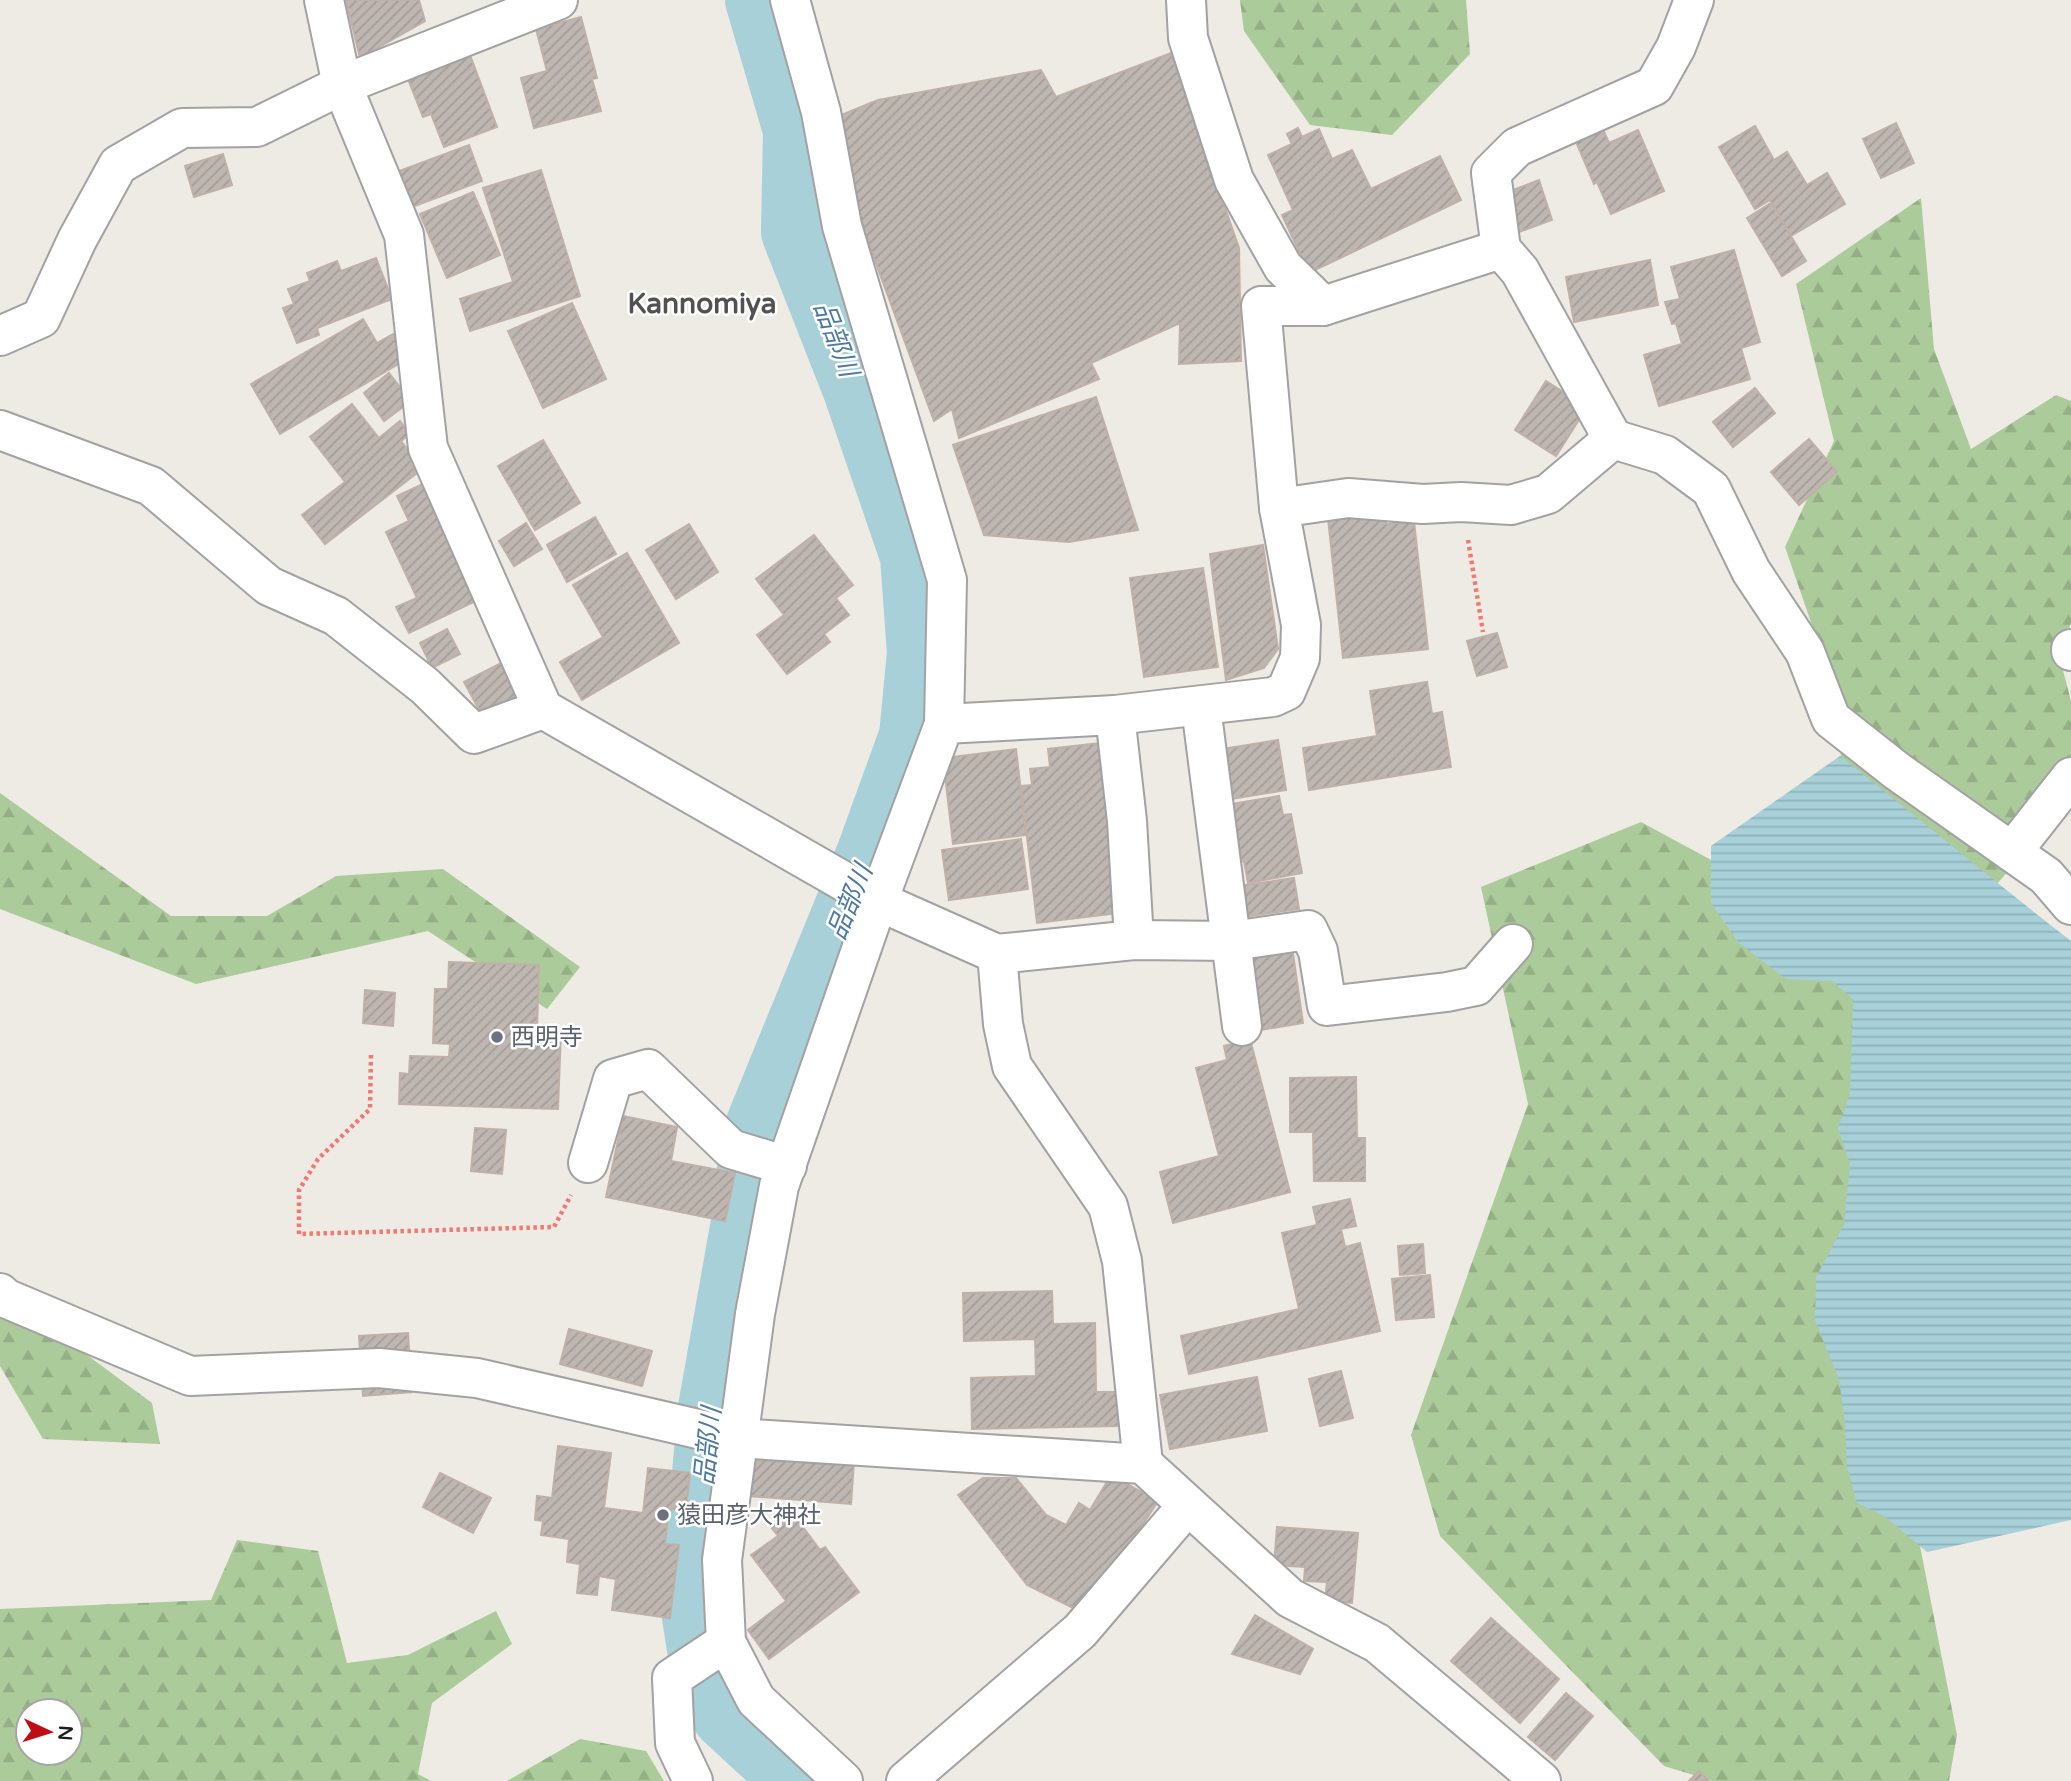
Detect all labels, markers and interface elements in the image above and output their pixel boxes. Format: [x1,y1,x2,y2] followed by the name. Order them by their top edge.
[628,287,776,321] district label: Kannomiya
[808,297,866,384] water label: 品部川
[821,857,880,944] water label: 品部川
[511,1023,583,1052] place label: 西明寺
[489,1029,505,1045] marker: 西明寺
[689,1403,728,1486] water label: 品部川
[677,1501,821,1530] place label: 猿田彦大神社
[655,1507,671,1523] marker: 猿田彦大神社
[14,1697,84,1767] north arrow
[53,1725,76,1741] text: N

